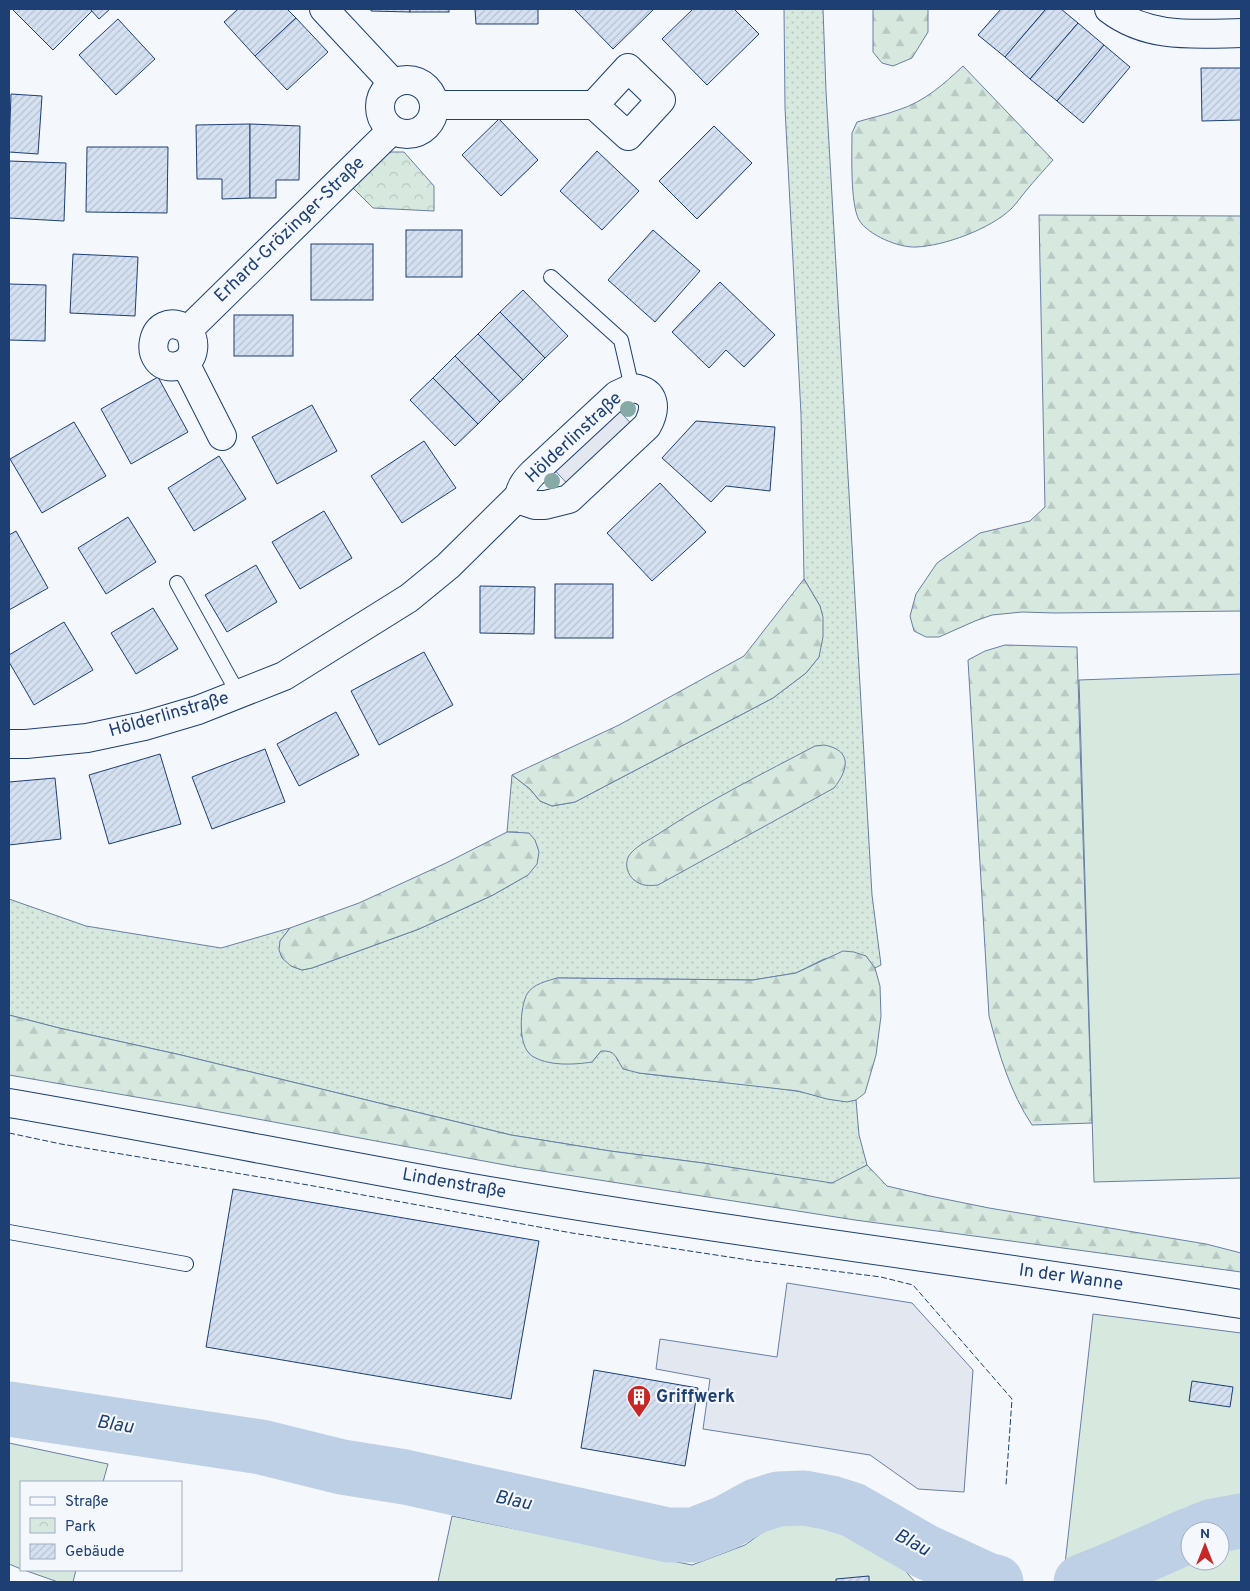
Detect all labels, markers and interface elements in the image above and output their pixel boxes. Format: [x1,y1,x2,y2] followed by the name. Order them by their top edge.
[210,152,370,308] street label: Erhard-Grözinger-Straße
[521,387,627,489] street label: Hölderlinstraße
[106,687,232,743] street label: Hölderlinstraße
[400,1164,508,1204] street label: Lindenstraße
[1017,1259,1125,1297] street label: In der Wanne
[626,1384,652,1418] building icon: Griffwerk
[656,1386,735,1409] place label: Griffwerk
[95,1410,136,1440] water label: Blau
[20,1481,182,1571] legend
[492,1485,534,1517] water label: Blau
[65,1493,109,1512] text: Straße
[65,1518,96,1537] text: Park
[1180,1521,1230,1571] north arrow
[890,1524,934,1563] water label: Blau
[1200,1526,1210,1543] text: N
[65,1543,125,1562] text: Gebäude

